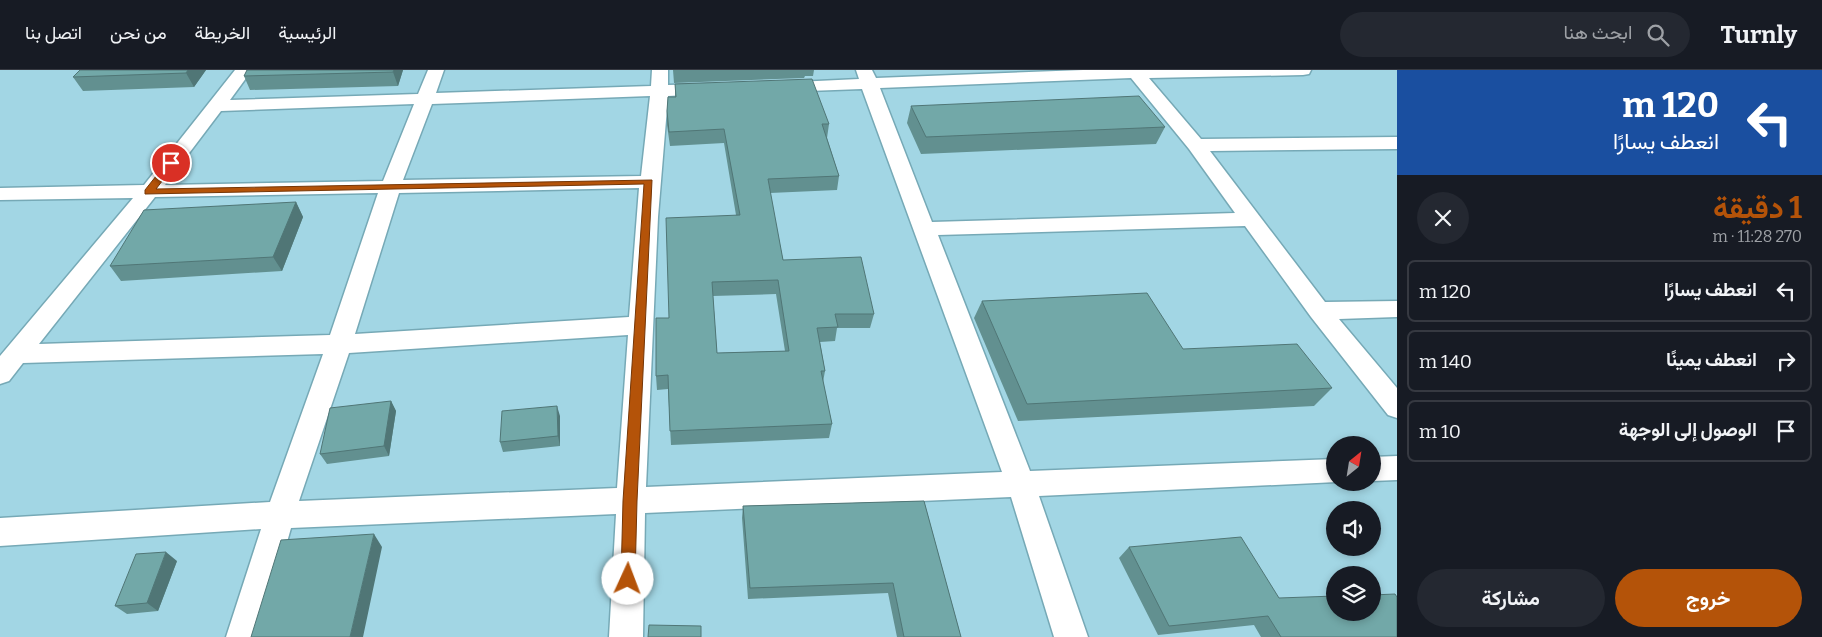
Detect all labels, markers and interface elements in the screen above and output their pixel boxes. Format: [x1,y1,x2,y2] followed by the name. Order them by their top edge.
[1340,12,1690,57] search box
[1563,21,1632,44] text: ابحث هنا
[1644,21,1672,49] icon: search
[1720,21,1797,49] text: Turnly
[25,22,82,44] text: اتصل بنا
[110,22,167,44] text: من نحن
[195,22,250,44] text: الخريطة
[278,22,336,44] text: الرئيسية
[1622,84,1719,126] text: 120 m
[1737,90,1802,155] icon: left
[1613,128,1719,155] text: انعطف يسارًا
[150,142,192,184] pin
[157,149,185,177] icon: arrive
[1713,190,1802,226] text: 1 دقيقة
[1417,192,1469,244] button: close
[1713,227,1802,246] text: 270 m · 11:28
[1772,277,1800,305] icon: left
[1664,278,1757,301] text: انعطف يسارًا
[1419,280,1471,303] text: 120 m
[1772,347,1800,375] icon: right
[1666,348,1757,371] text: انعطف يمينًا
[1419,350,1472,373] text: 140 m
[1772,417,1800,445] icon: arrive
[1619,418,1757,441] text: الوصول إلى الوجهة
[1419,420,1461,443] text: 10 m
[1326,436,1381,491] north arrow
[1326,436,1381,621] map controls
[1326,501,1381,556] button: sound
[601,552,653,604] position arrow
[1326,566,1381,621] button: layers
[1417,569,1605,627] button: مشاركة
[1615,569,1802,627] button: خروج

